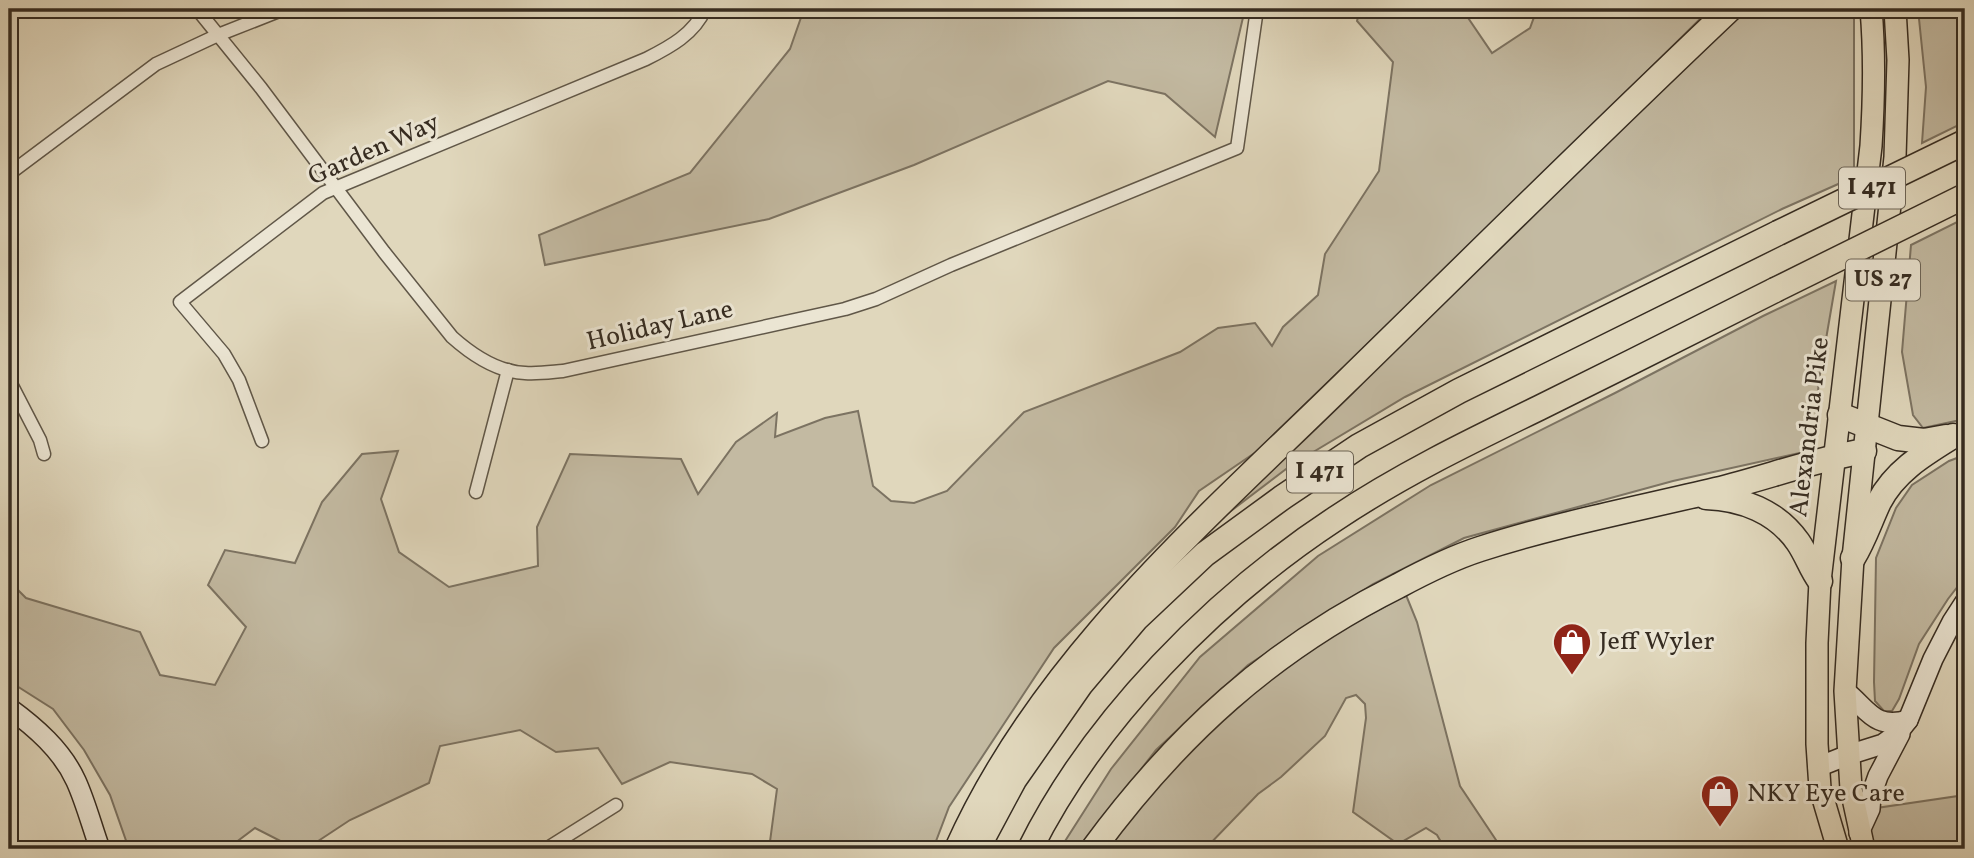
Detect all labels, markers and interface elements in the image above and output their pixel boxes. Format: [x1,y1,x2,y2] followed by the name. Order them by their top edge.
[303,105,445,195] street label: Garden Way
[1839,168,1905,208] road number: I 471
[1846,260,1920,300] road number: US 27
[583,292,737,360] street label: Holiday Lane
[1781,335,1839,519] street label: Alexandria Pike
[1287,452,1353,492] road number: I 471
[1551,621,1593,676] shop icon: Jeff Wyler
[1599,624,1714,660] place label: Jeff Wyler
[1699,773,1741,828] shop icon: NKY Eye Care
[1747,776,1905,812] place label: NKY Eye Care

